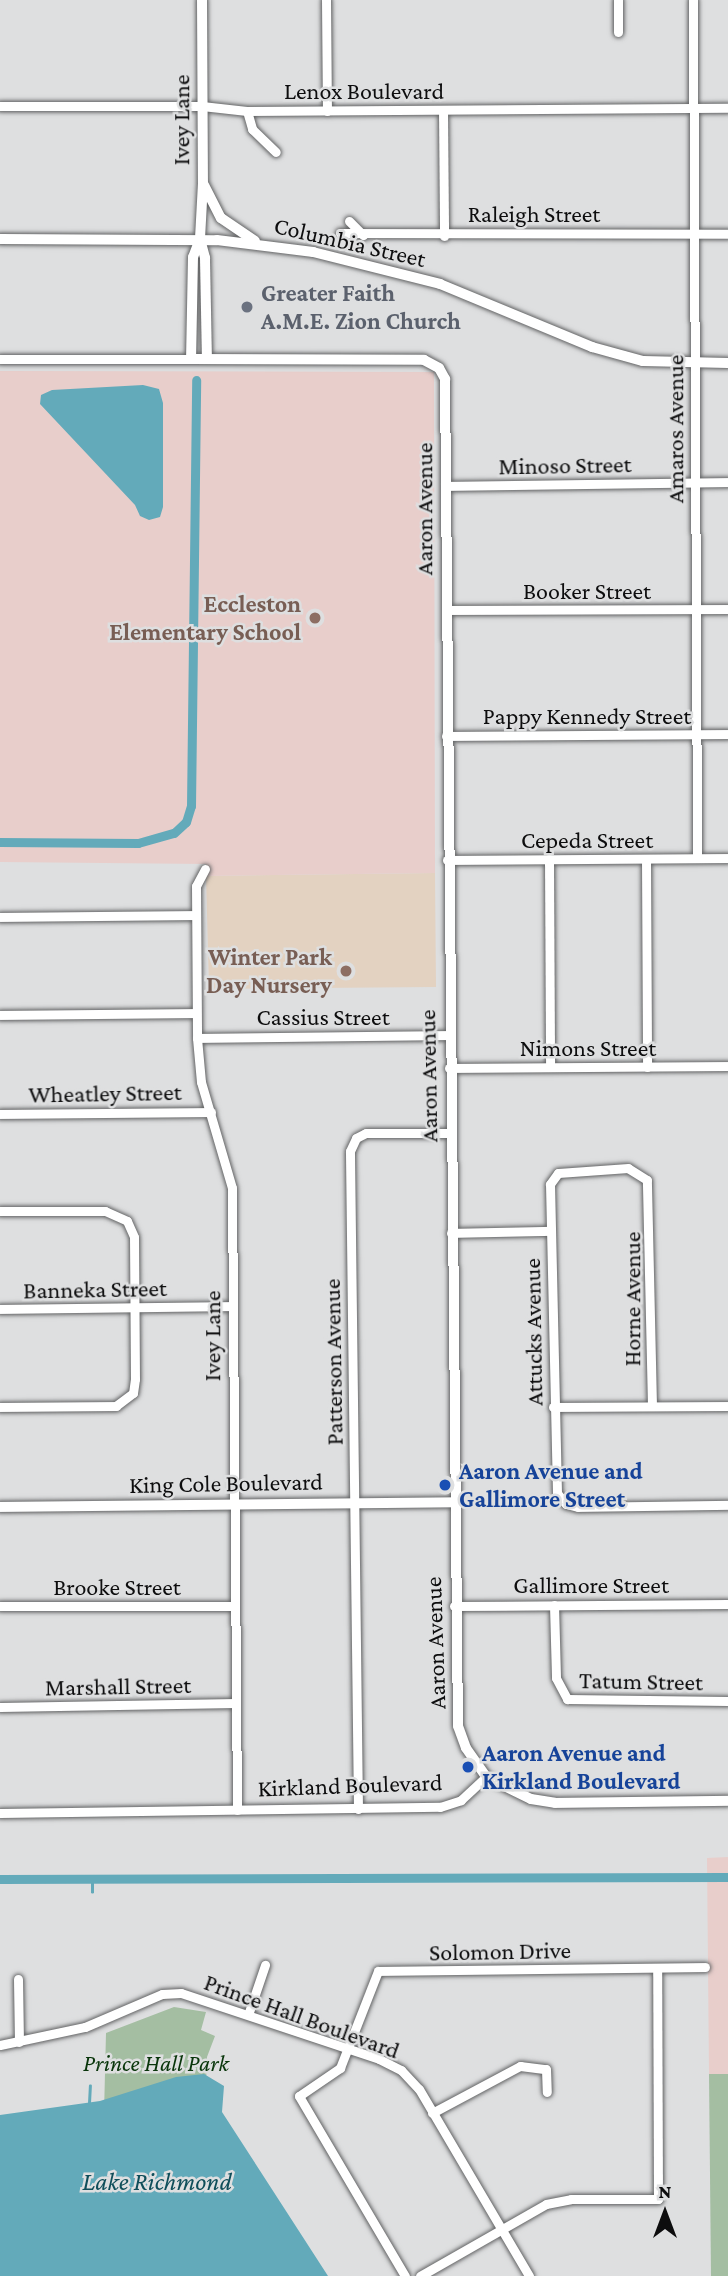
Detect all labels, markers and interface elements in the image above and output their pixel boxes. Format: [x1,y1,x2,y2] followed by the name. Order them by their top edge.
[167,75,195,165] street label: Ivey Lane
[284,77,444,105] street label: Lenox Boulevard
[468,200,600,228] street label: Raleigh Street
[271,211,429,273] street label: Columbia Street
[261,279,461,335] place label: Greater Faith A.M.E. Zion Church
[239,299,255,315] marker: Greater Faith A.M.E. Zion Church
[661,355,689,503] street label: Amaros Avenue
[410,443,438,575] street label: Aaron Avenue
[498,449,632,481] street label: Minoso Street
[523,577,651,605] street label: Booker Street
[109,590,301,646] place label: Eccleston Elementary School
[307,610,323,626] marker: Eccleston Elementary School
[483,702,691,730] street label: Pappy Kennedy Street
[521,826,653,854] street label: Cepeda Street
[206,943,332,999] place label: Winter Park Day Nursery
[338,963,354,979] marker: Winter Park Day Nursery
[256,1003,390,1031] street label: Cassius Street
[412,1009,444,1143] street label: Aaron Avenue
[520,1034,656,1062] street label: Nimons Street
[28,1077,182,1109] street label: Wheatley Street
[618,1232,646,1366] street label: Horne Avenue
[517,1258,549,1406] street label: Attucks Avenue
[23,1273,167,1305] street label: Banneka Street
[317,1278,349,1446] street label: Patterson Avenue
[198,1291,226,1381] street label: Ivey Lane
[459,1457,643,1513] place label: Aaron Avenue and Gallimore Street
[129,1467,323,1499] street label: King Cole Boulevard
[437,1477,453,1493] marker: Aaron Avenue and Gallimore Street
[513,1571,669,1599] street label: Gallimore Street
[53,1573,181,1601] street label: Brooke Street
[418,1576,452,1710] street label: Aaron Avenue
[579,1666,703,1696] street label: Tatum Street
[45,1670,191,1702] street label: Marshall Street
[482,1739,680,1795] place label: Aaron Avenue and Kirkland Boulevard
[460,1759,476,1775] marker: Aaron Avenue and Kirkland Boulevard
[257,1767,443,1803] street label: Kirkland Boulevard
[429,1935,571,1967] street label: Solomon Drive
[200,1967,404,2065] street label: Prince Hall Boulevard
[83,2049,229,2077] park label: Prince Hall Park
[82,2166,232,2198] water label: Lake Richmond
[630,2178,700,2248] north arrow
[659,2181,671,2202] text: N

